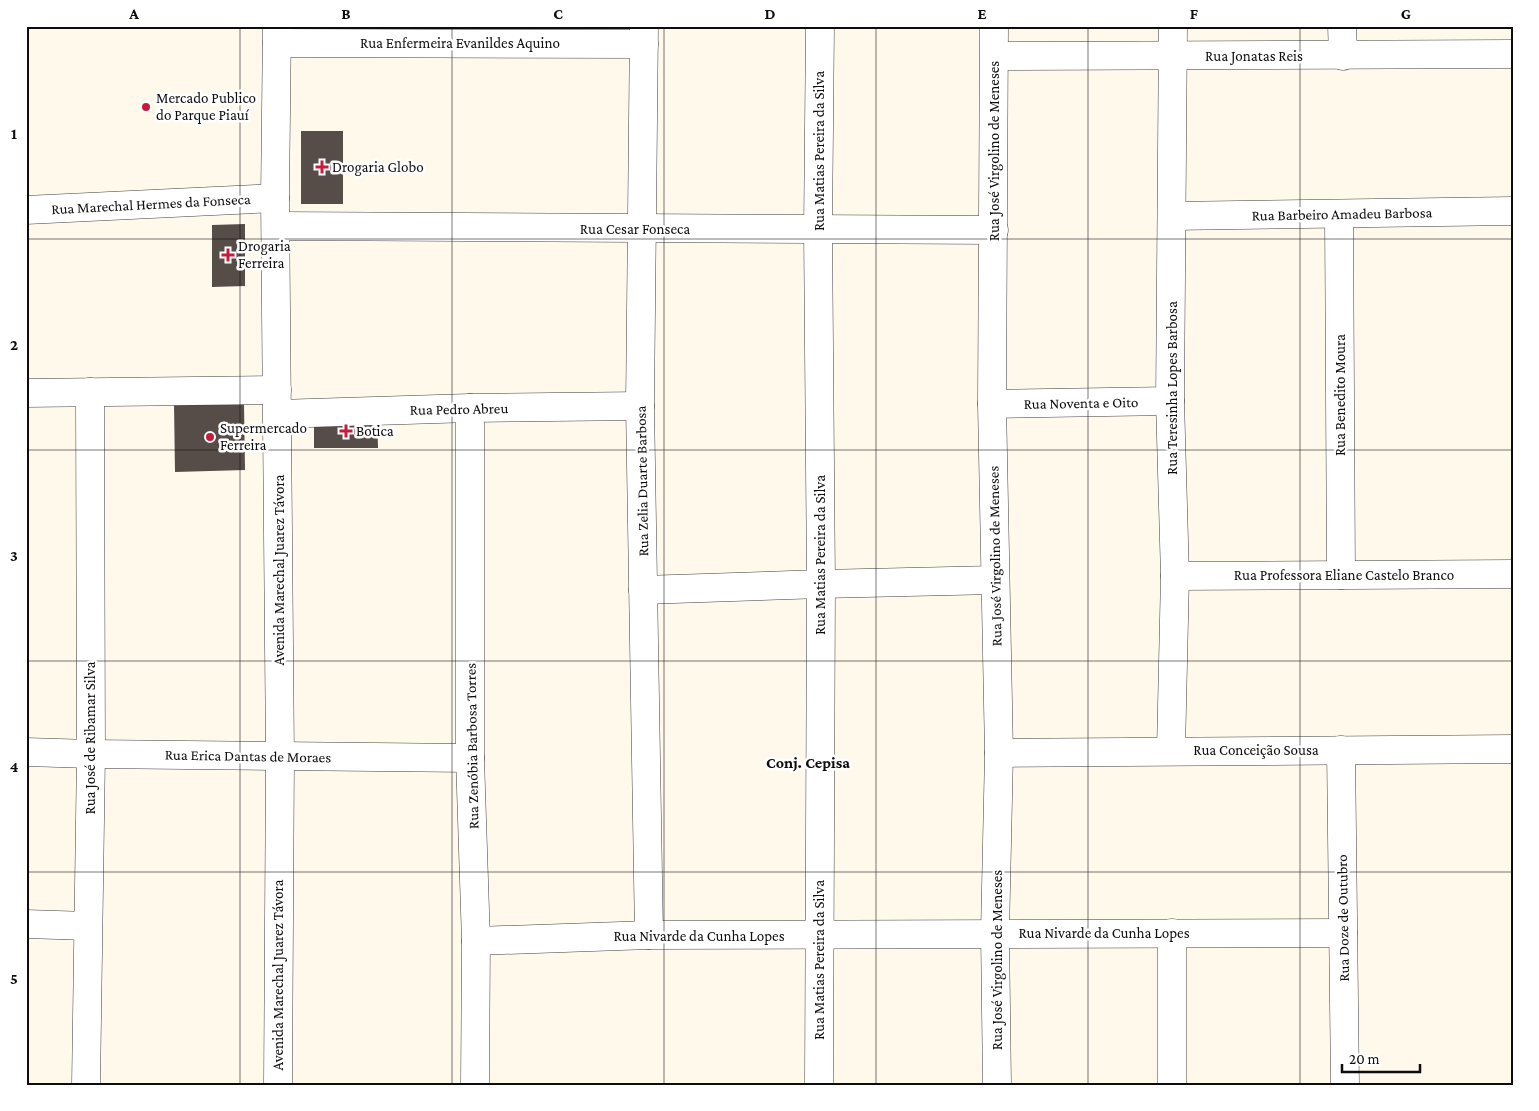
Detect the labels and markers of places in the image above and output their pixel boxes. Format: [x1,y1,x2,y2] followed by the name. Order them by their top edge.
[156,90,256,124] place label: Mercado Publico do Parque Piauí
[140,101,152,113] marker: Mercado Publico do Parque Piauí
[332,159,424,176] place label: Drogaria Globo
[316,161,328,173] marker: Drogaria Globo
[238,238,291,271] place label: Drogaria Ferreira
[222,249,234,261] marker: Drogaria Ferreira
[220,420,307,453] place label: Supermercado Ferreira
[356,423,394,439] place label: Botica
[340,425,352,437] marker: Botica
[204,431,216,443] marker: Supermercado Ferreira

